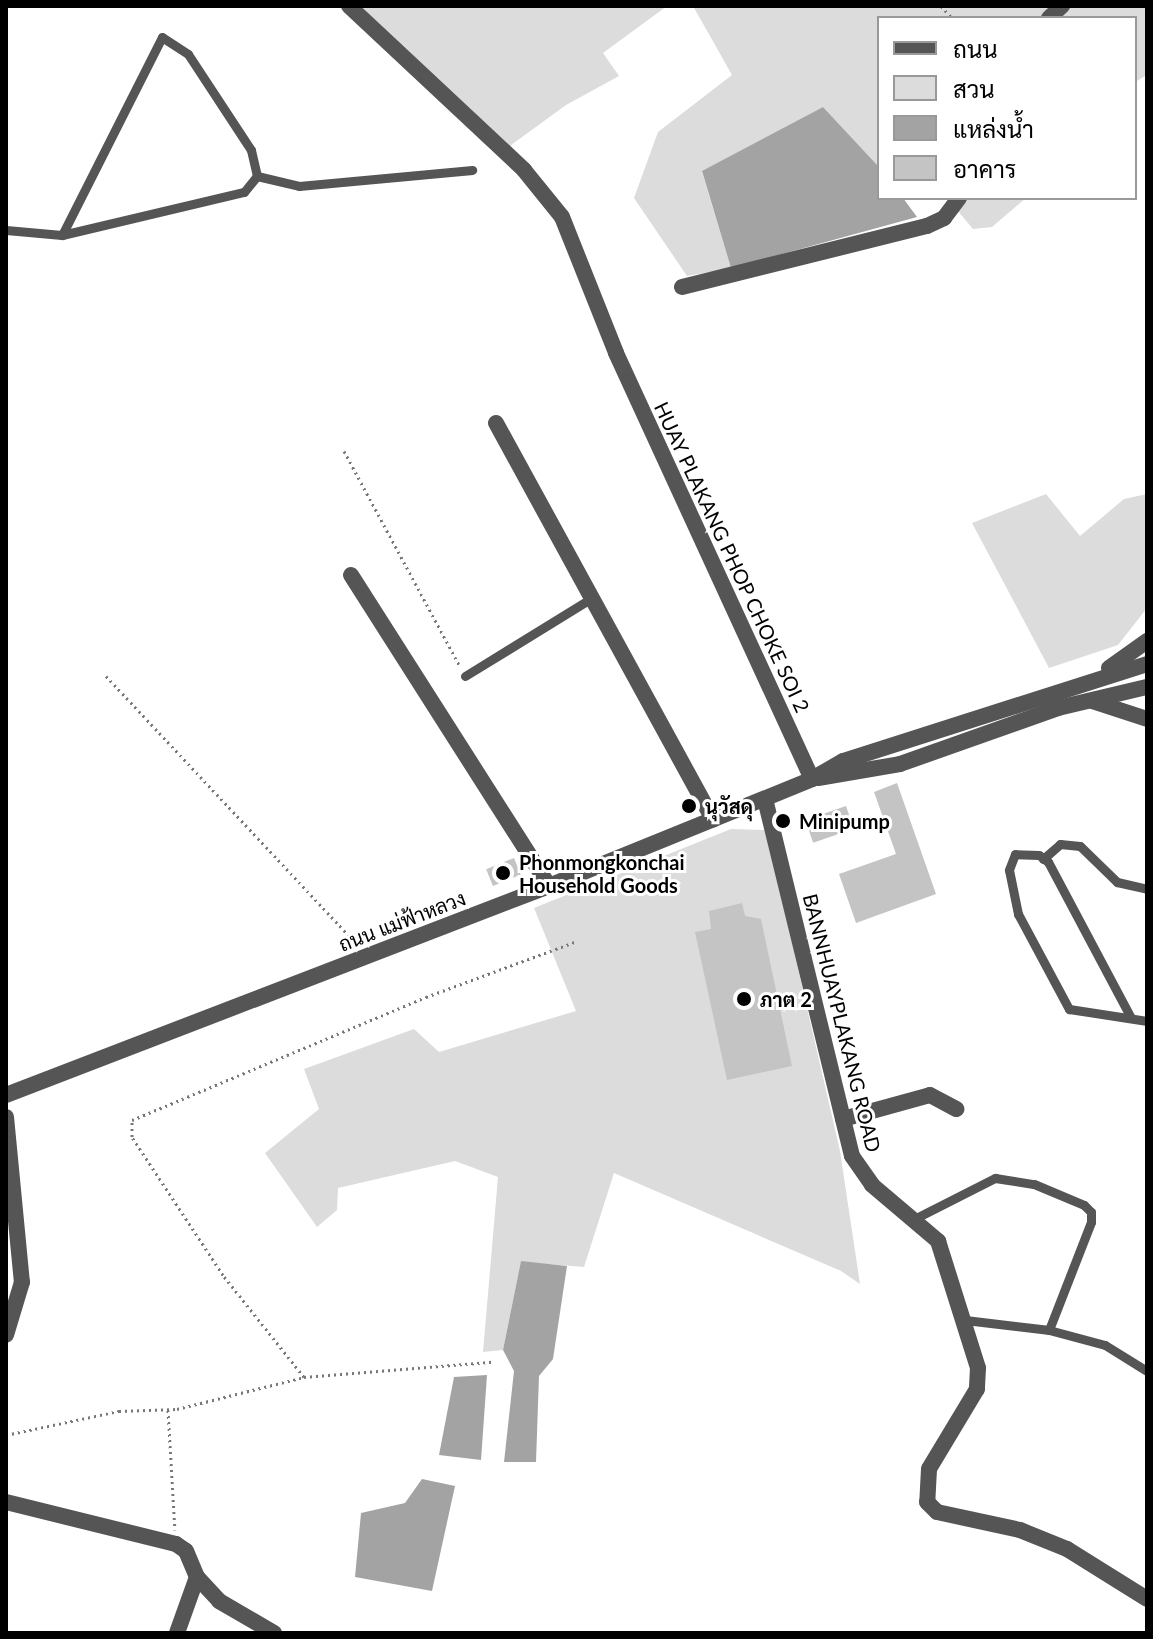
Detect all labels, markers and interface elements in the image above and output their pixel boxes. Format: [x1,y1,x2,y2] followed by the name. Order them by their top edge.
[877,16,1137,200] legend
[953,34,998,63] text: ถนน
[953,74,995,103] text: สวน
[953,114,1034,143] text: แหล่งน้ำ
[953,154,1016,183] text: อาคาร
[649,397,815,717] street label: HUAY PLAKANG PHOP CHOKE SOI 2
[705,794,753,818] place label: นุวัสดุ
[680,797,698,815] marker: นุวัสดุ
[799,809,890,833] place label: Minipump
[774,812,792,830] marker: Minipump
[519,850,685,897] place label: Phonmongkonchai Household Goods
[494,864,512,882] marker: Phonmongkonchai Household Goods
[335,886,469,956] street label: ถนน แม่ฟ้าหลวง
[798,891,886,1155] street label: BANNHUAYPLAKANG ROAD
[760,987,812,1011] place label: ภาต 2
[735,990,753,1008] marker: ภาต 2

